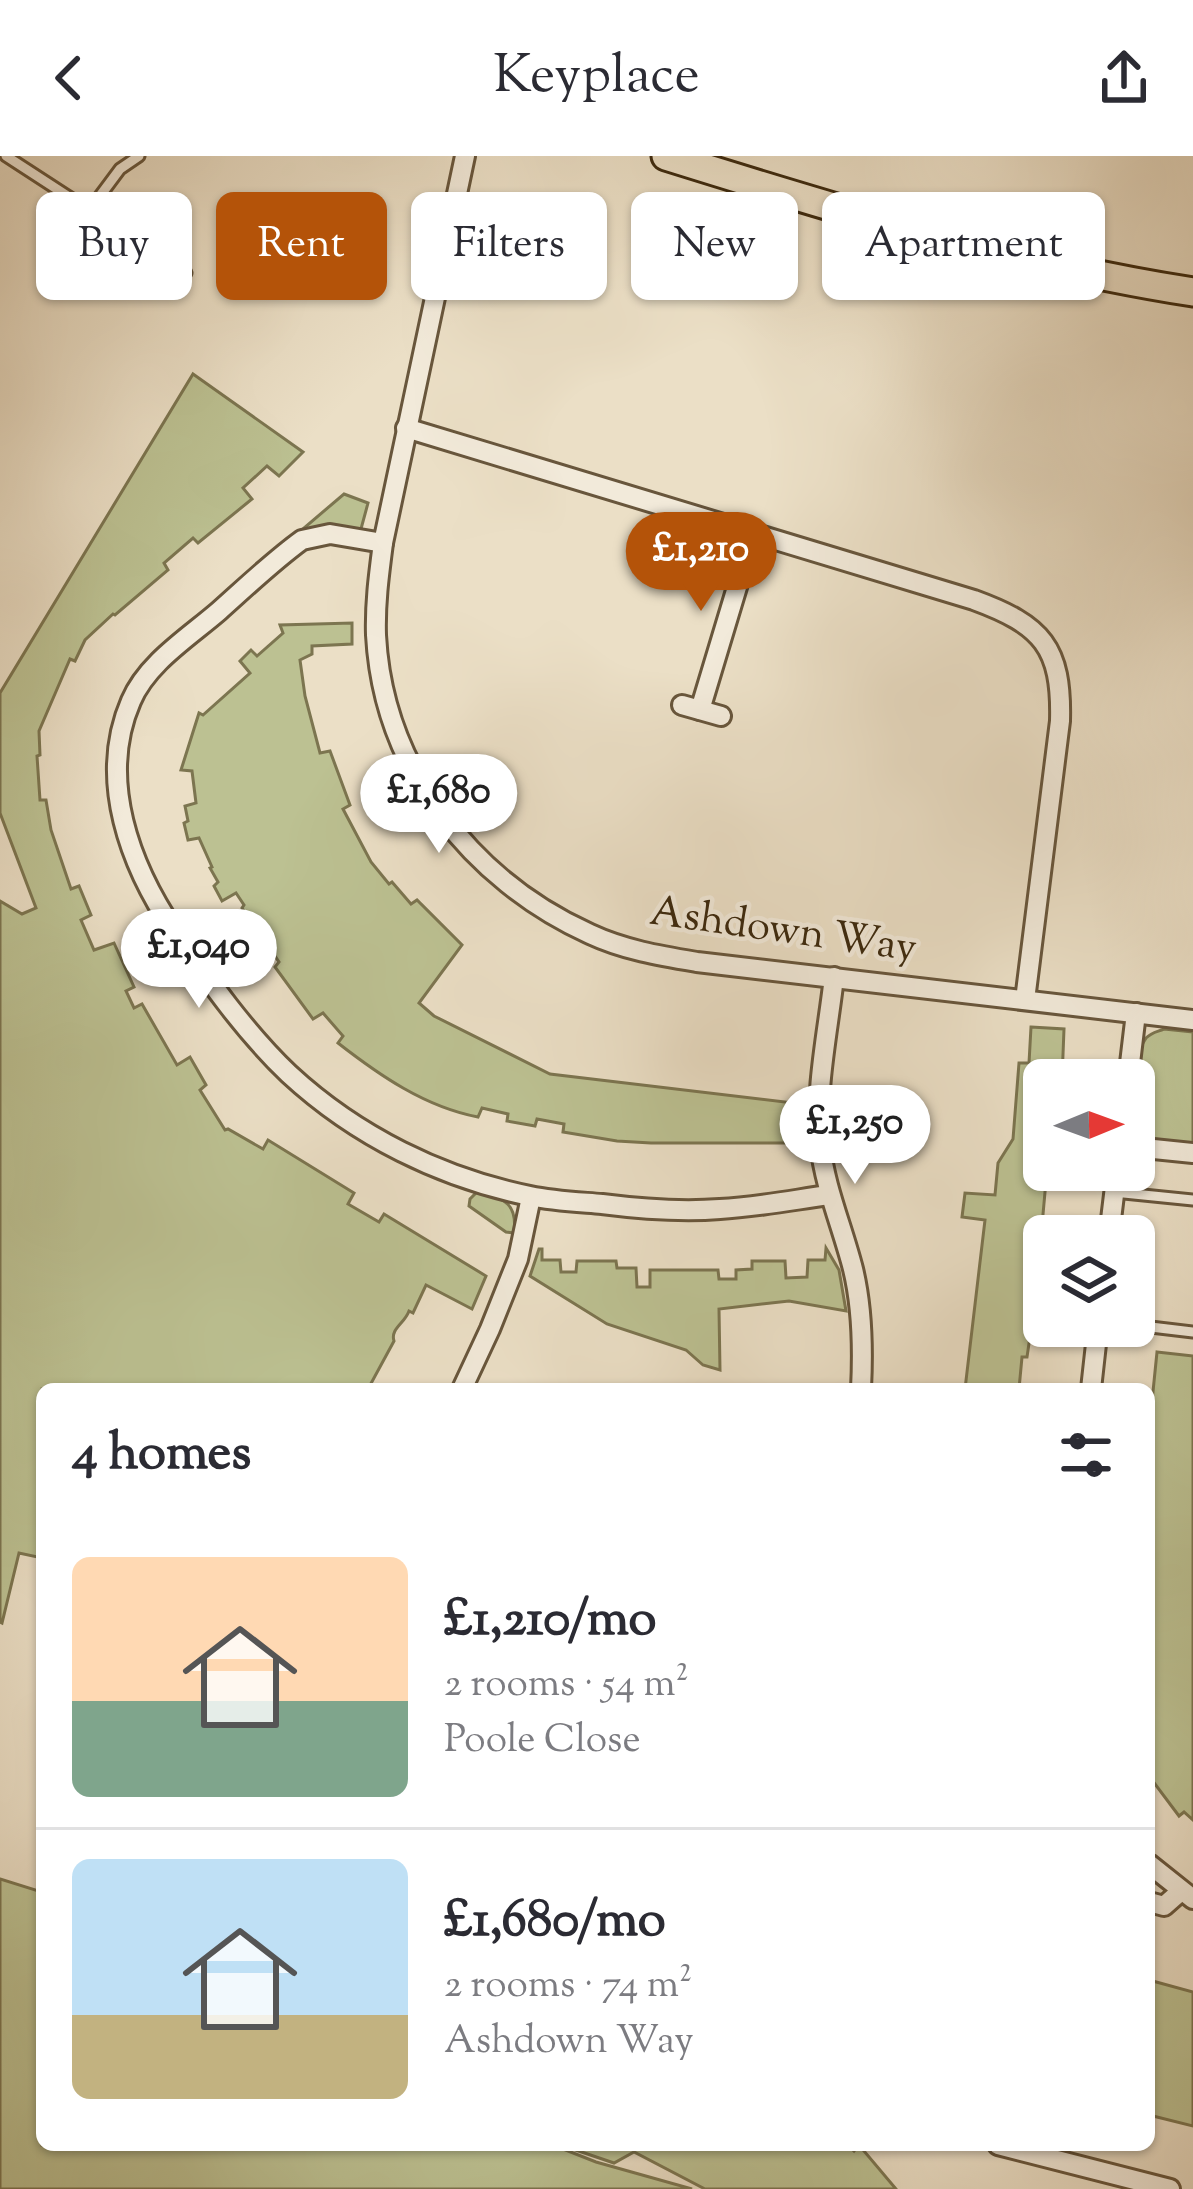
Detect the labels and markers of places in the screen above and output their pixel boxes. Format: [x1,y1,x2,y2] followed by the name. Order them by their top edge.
[603,512,799,614] pin: £1,210
[341,754,537,856] pin: £1,680
[101,909,297,1011] pin: £1,040
[757,1085,953,1187] pin: £1,250

